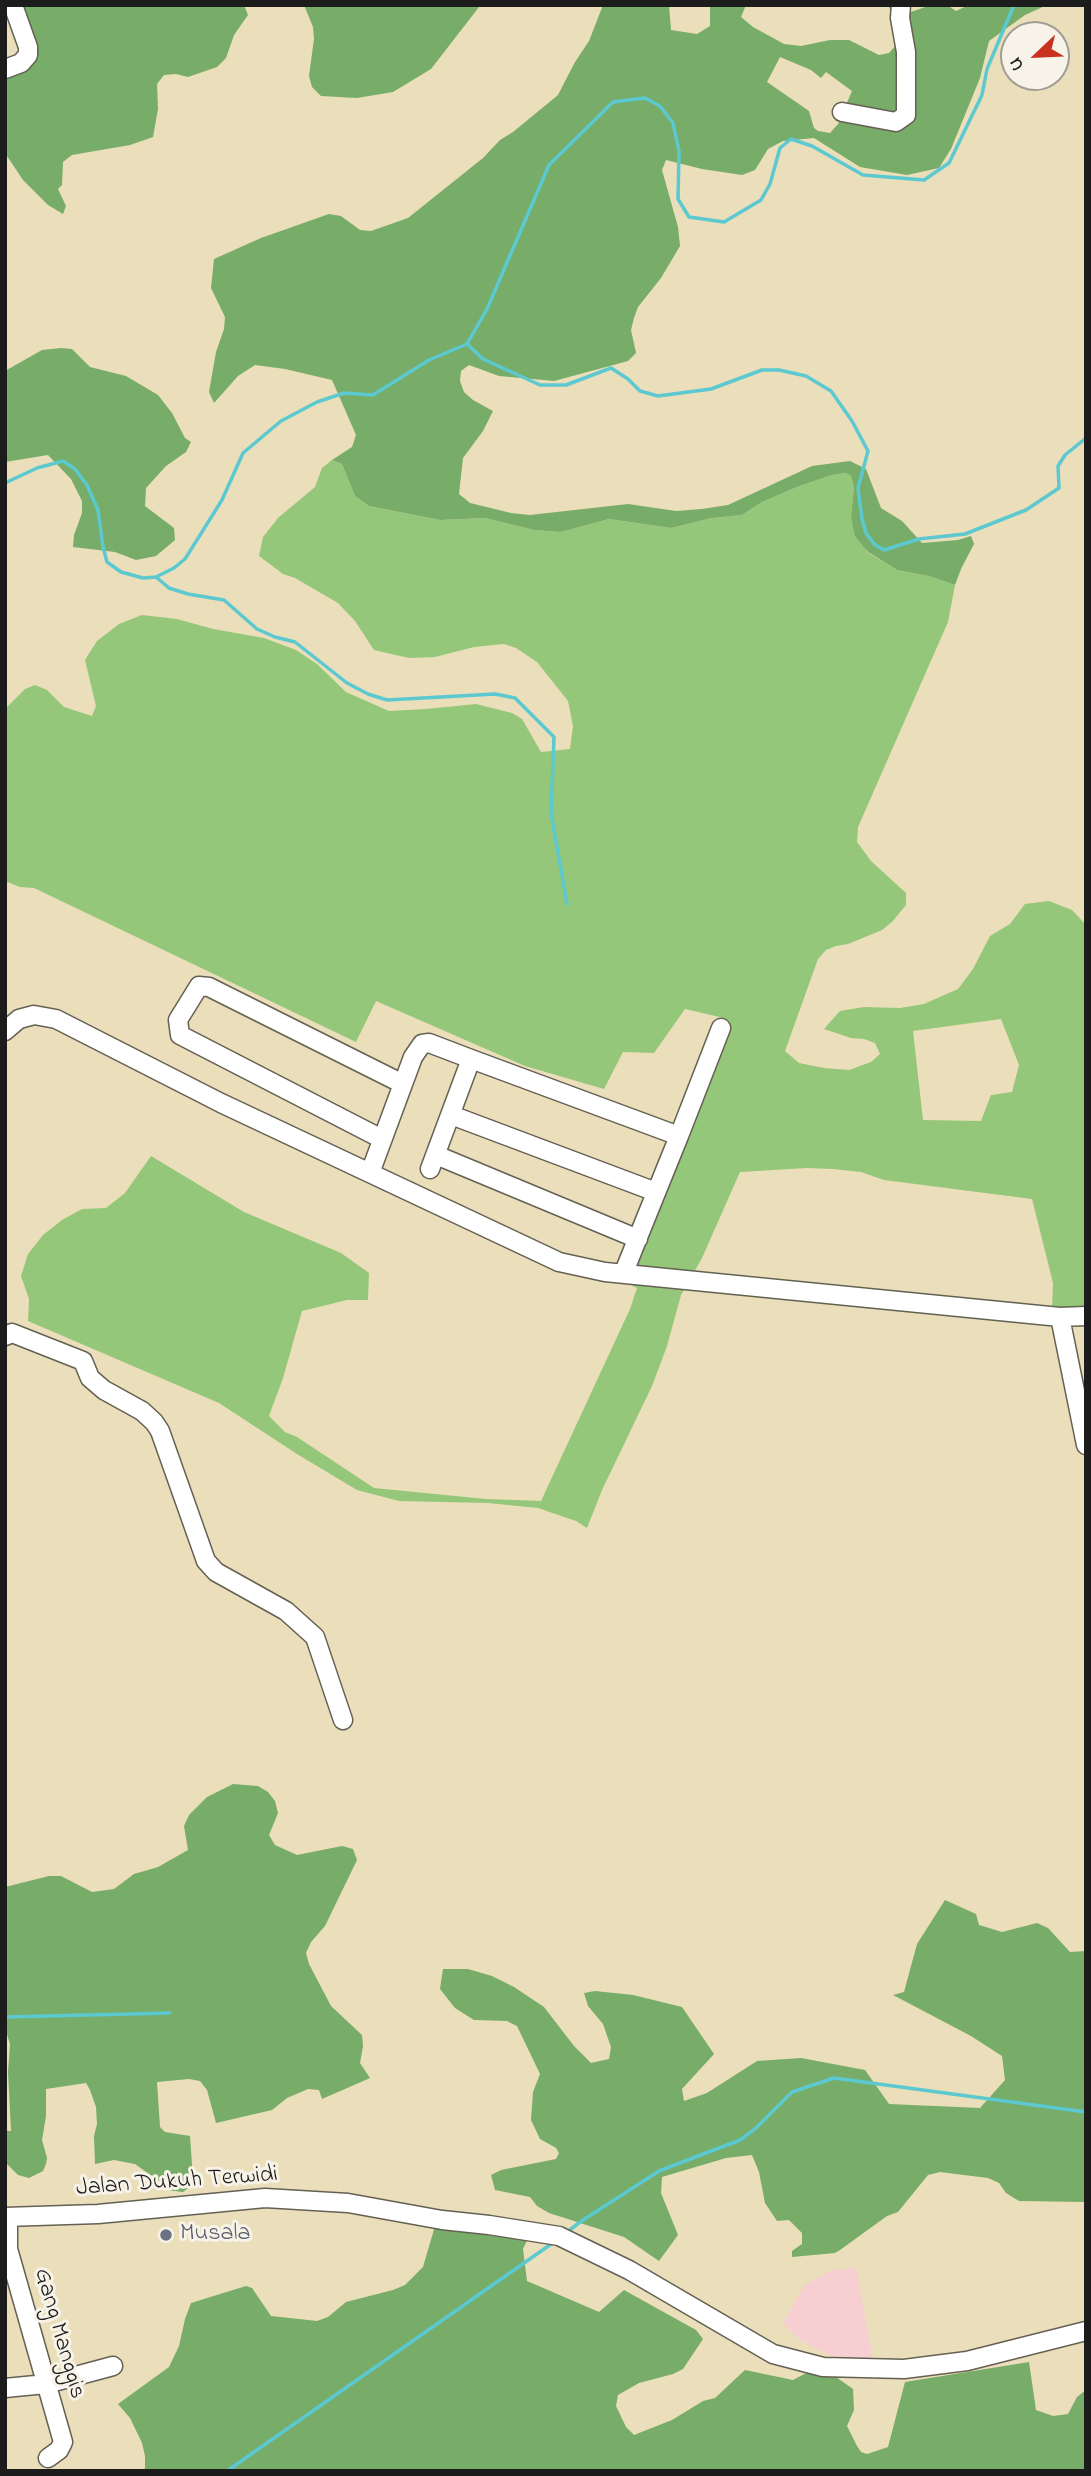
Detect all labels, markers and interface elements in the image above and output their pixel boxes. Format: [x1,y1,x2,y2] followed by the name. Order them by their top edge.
[1000,21,1070,91] north arrow
[1002,53,1032,74] text: U
[75,2162,279,2204] street label: Jalan Dukuh Terwidi
[180,2221,250,2249] place label: Musala
[158,2227,174,2243] marker: Musala
[26,2266,90,2402] street label: Gang Manggis

